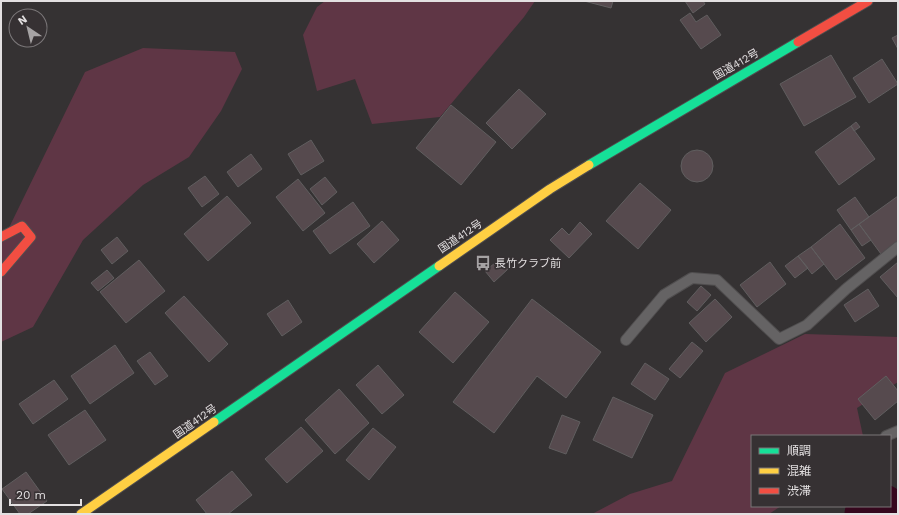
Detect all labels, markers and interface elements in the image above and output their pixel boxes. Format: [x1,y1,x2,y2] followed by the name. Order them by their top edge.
[8,8,48,48] north arrow
[15,13,30,28] text: N
[711,46,761,83] street label: 国道412号
[436,217,485,256] street label: 国道412号
[474,254,492,272] bus stop icon: 長竹クラブ前
[495,257,561,270] place label: 長竹クラブ前
[171,402,220,441] street label: 国道412号
[751,435,891,507] legend
[787,444,811,458] text: 順調
[787,464,811,478] text: 混雑
[10,481,81,507] scale bar
[787,484,811,498] text: 渋滞
[16,488,46,502] text: 20 m

